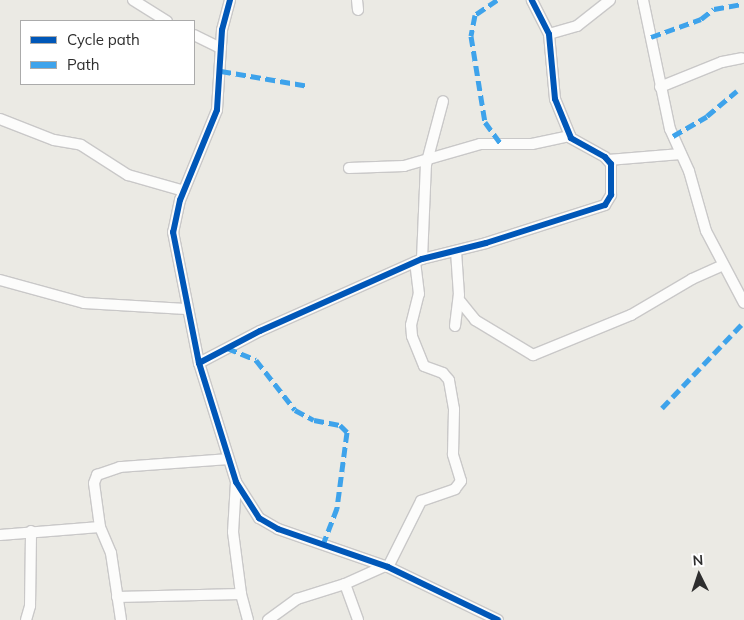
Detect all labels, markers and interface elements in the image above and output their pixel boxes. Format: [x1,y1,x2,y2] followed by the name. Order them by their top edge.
[20,20,195,85] legend
[67,30,140,49] text: Cycle path
[67,55,99,74] text: Path
[674,550,724,600] north arrow
[692,551,704,569] text: N

